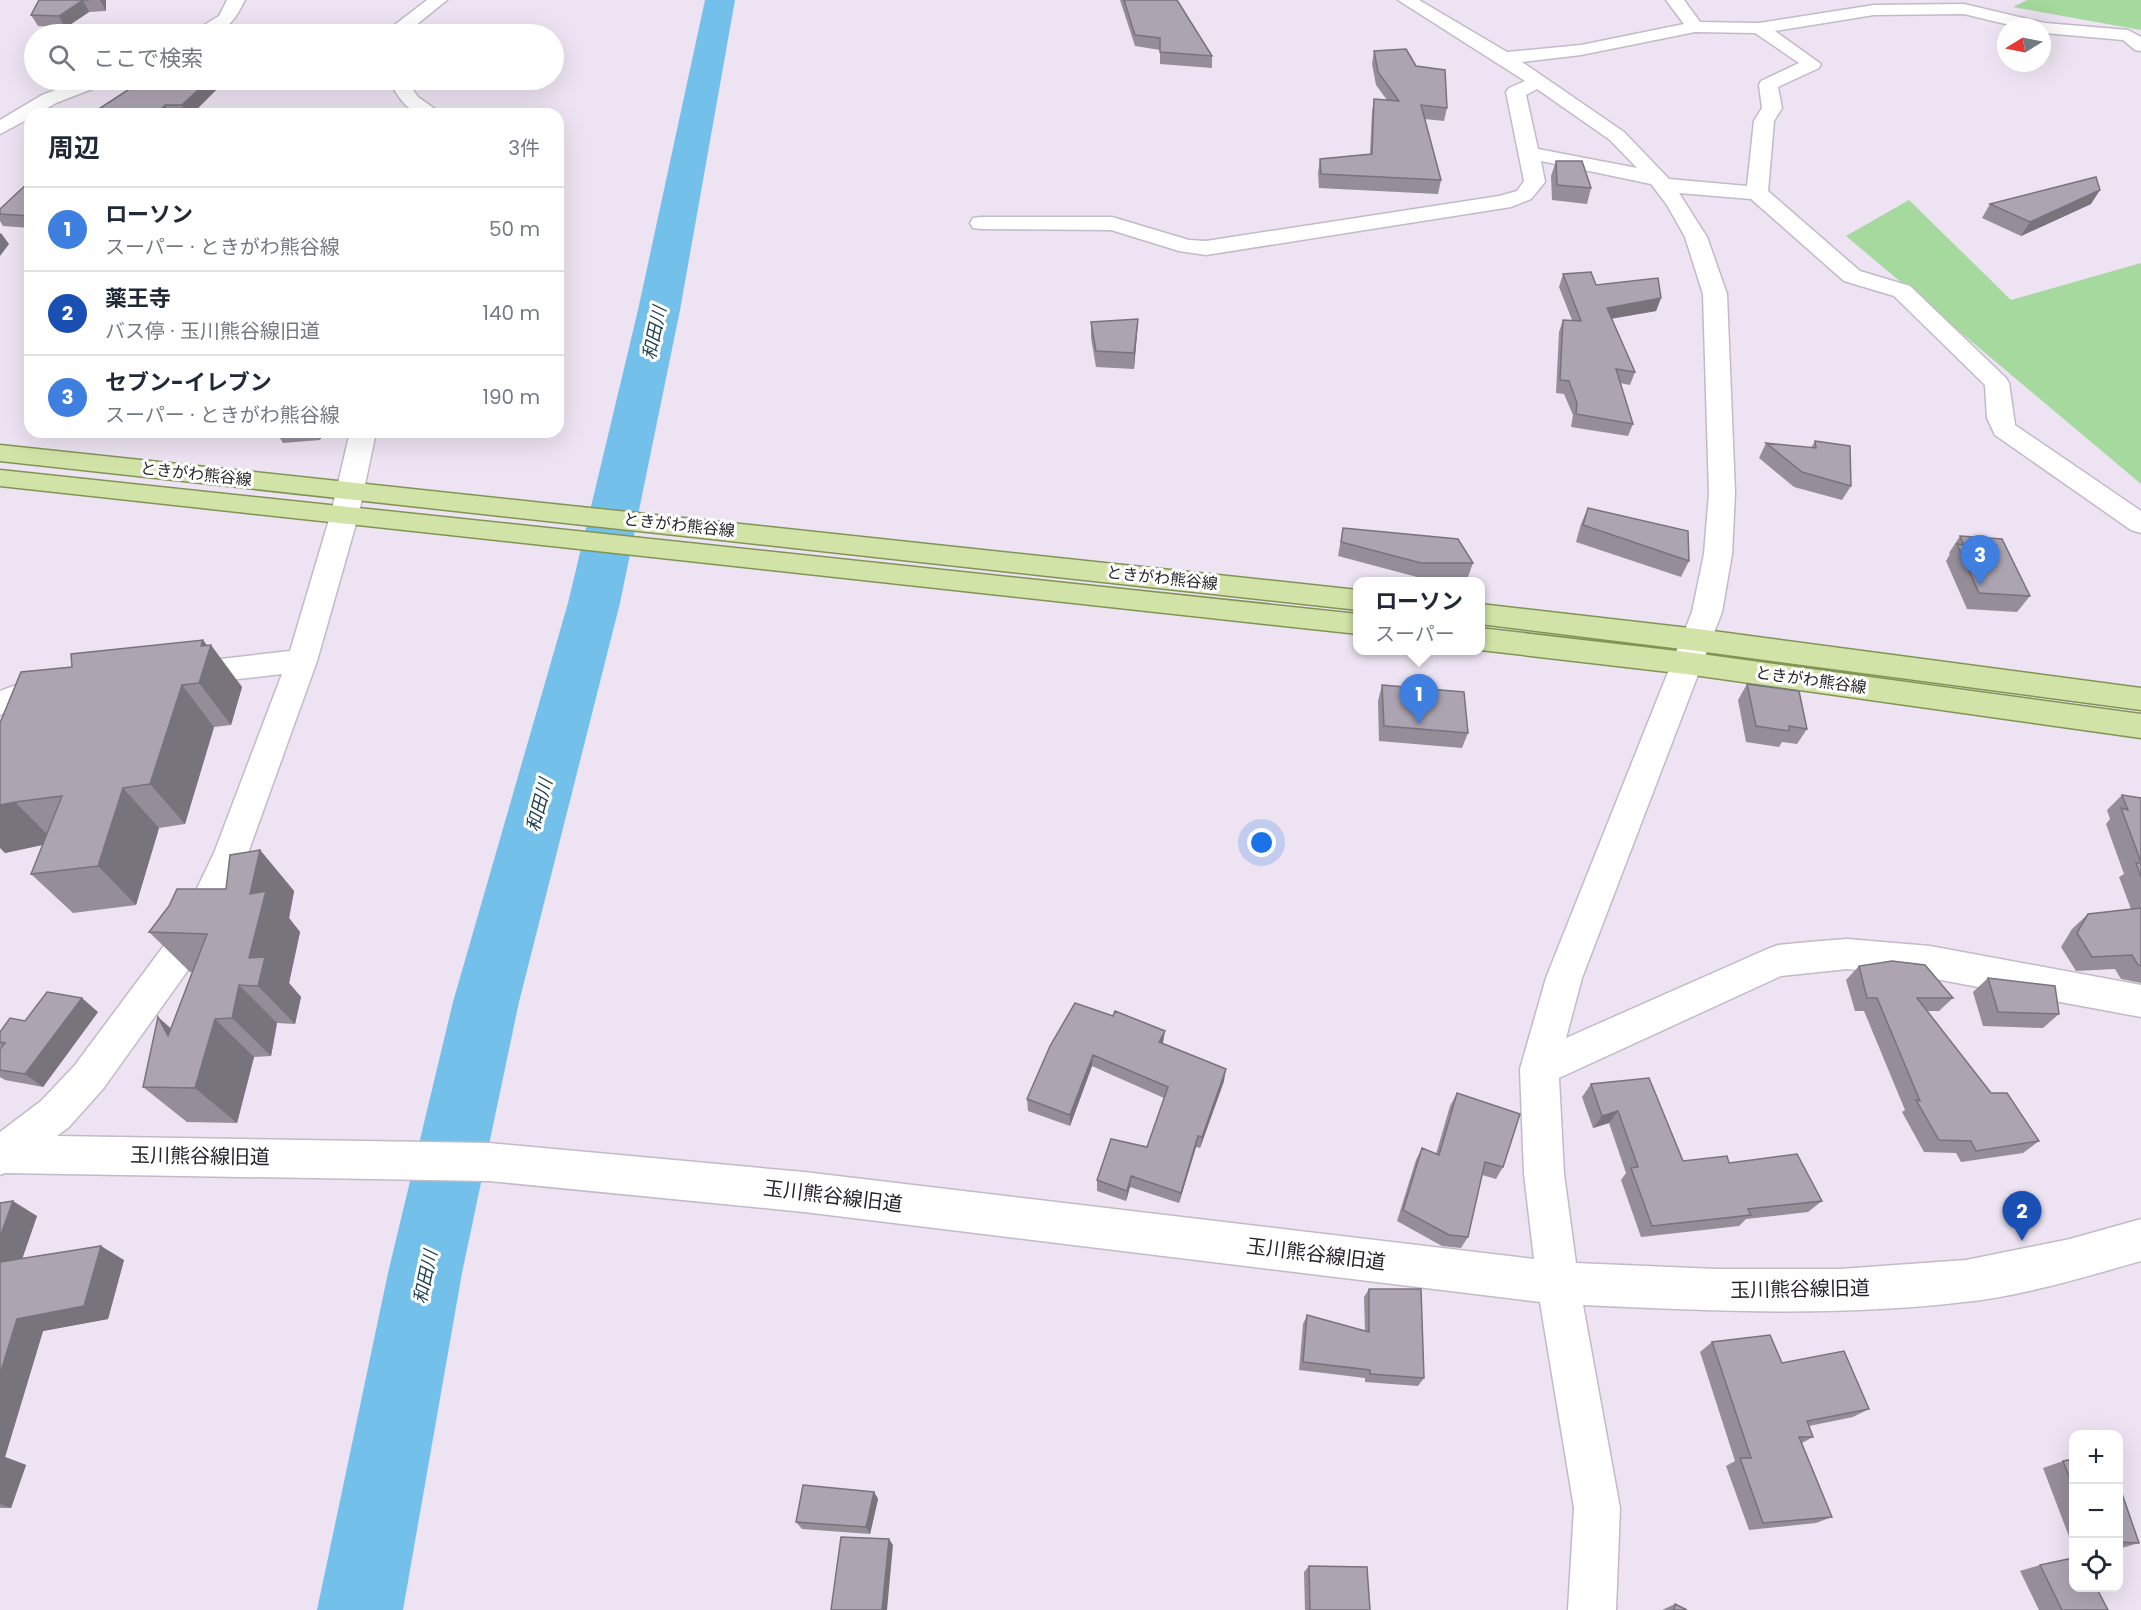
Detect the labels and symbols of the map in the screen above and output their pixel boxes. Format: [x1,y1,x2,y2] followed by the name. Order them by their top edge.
[1997,18,2051,72] north arrow
[636,302,672,362] water label: 和田川
[139,457,253,491] street label: ときがわ熊谷線
[622,508,736,542] street label: ときがわ熊谷線
[1960,536,2000,585] pin: 3
[1105,561,1219,595] street label: ときがわ熊谷線
[1754,661,1868,699] street label: ときがわ熊谷線
[1400,674,1438,724] pin: 1
[520,774,559,834] water label: 和田川
[1247,828,1276,857] your location
[130,1141,270,1171] street label: 玉川熊谷線旧道
[762,1174,904,1218] street label: 玉川熊谷線旧道
[2002,1192,2042,1241] pin: 2
[1245,1232,1387,1276] street label: 玉川熊谷線旧道
[407,1246,443,1306] water label: 和田川
[1730,1274,1870,1304] street label: 玉川熊谷線旧道

